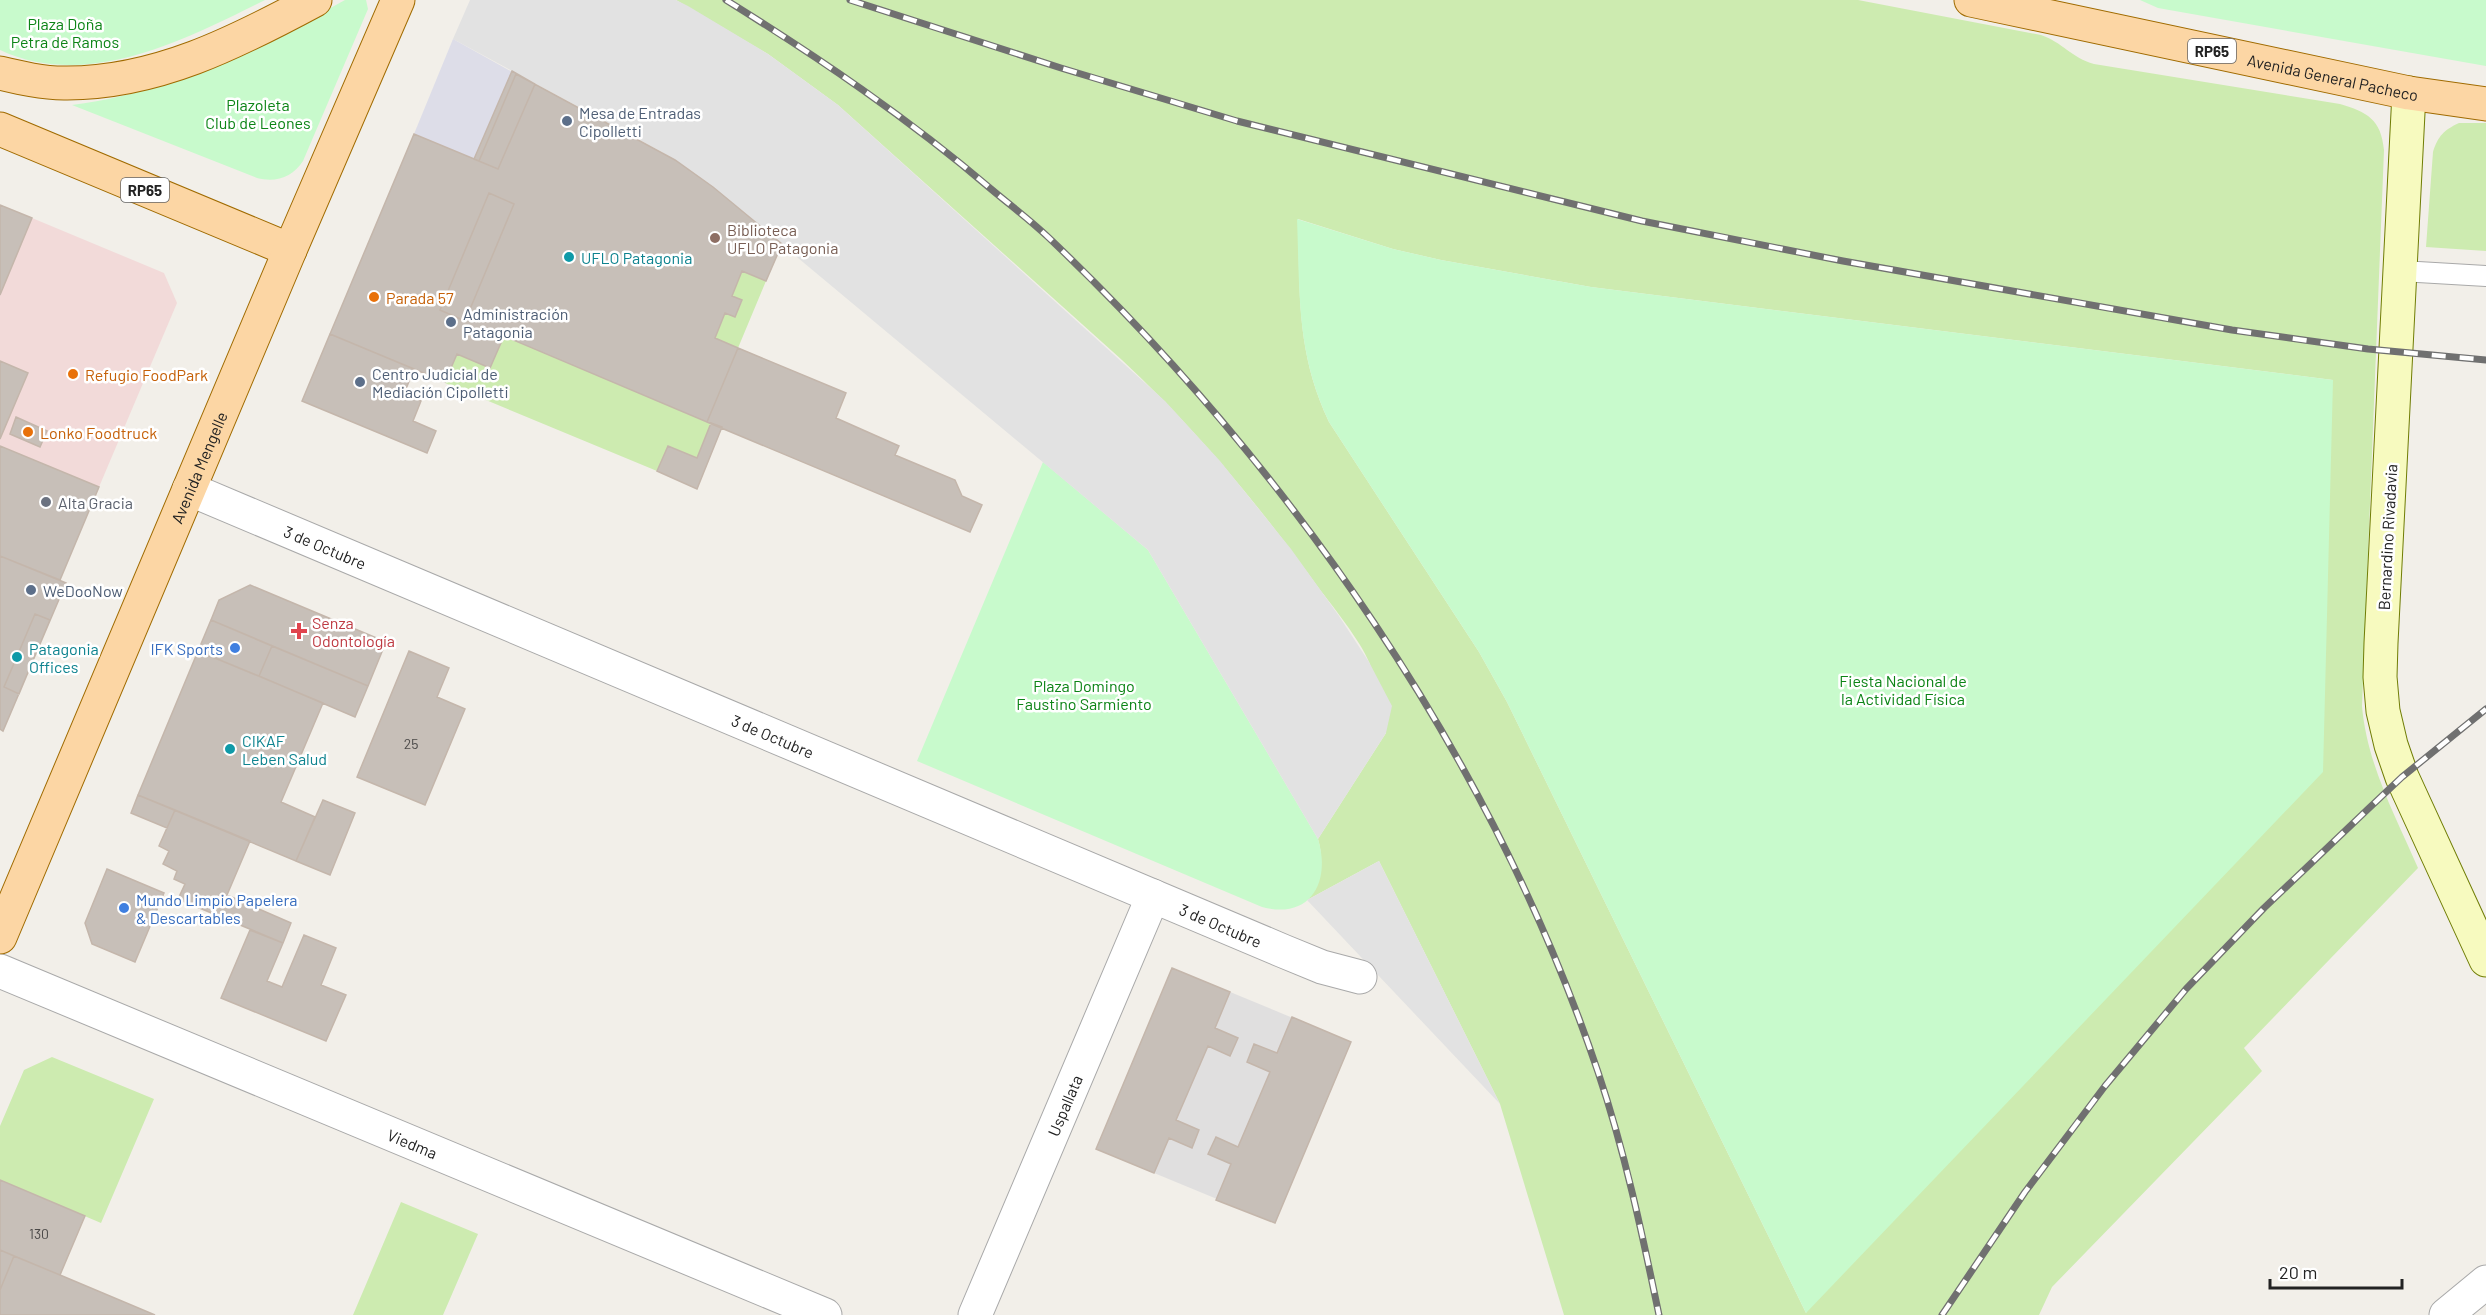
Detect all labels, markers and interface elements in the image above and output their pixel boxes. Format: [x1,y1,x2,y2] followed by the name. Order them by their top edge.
[11,14,119,51] park label: Plaza Doña Petra de Ramos
[2188,39,2236,63] road number: RP65
[2246,49,2420,104] street label: Avenida General Pacheco
[205,95,311,132] park label: Plazoleta Club de Leones
[579,103,701,140] place label: Mesa de Entradas Cipolletti
[560,114,574,128] marker: Mesa de Entradas Cipolletti
[121,178,169,202] road number: RP65
[727,220,838,257] place label: Biblioteca UFLO Patagonia
[708,231,722,245] marker: Biblioteca UFLO Patagonia
[581,248,692,267] place label: UFLO Patagonia
[562,250,576,264] marker: UFLO Patagonia
[386,288,454,307] place label: Parada 57
[367,290,381,304] marker: Parada 57
[463,304,568,341] place label: Administración Patagonia
[444,315,458,329] marker: Administración Patagonia
[372,364,509,401] place label: Centro Judicial de Mediación Cipolletti
[85,365,208,384] place label: Refugio FoodPark
[66,367,80,381] marker: Refugio FoodPark
[353,375,367,389] marker: Centro Judicial de Mediación Cipolletti
[166,408,230,526] street label: Avenida Mengelle
[40,423,157,442] place label: Lonko Foodtruck
[21,425,35,439] marker: Lonko Foodtruck
[2374,463,2400,611] street label: Bernardino Rivadavia
[58,493,133,512] place label: Alta Gracia
[39,495,53,509] marker: Alta Gracia
[281,521,369,572] street label: 3 de Octubre
[43,581,123,600] place label: WeDooNow
[24,583,38,597] marker: WeDooNow
[312,613,395,650] place label: Senza Odontología
[290,622,308,640] marker: Senza Odontología
[29,639,99,676] place label: Patagonia Offices
[150,639,223,658] place label: IFK Sports
[228,641,242,655] marker: IFK Sports
[10,650,24,664] marker: Patagonia Offices
[1839,671,1967,708] park label: Fiesta Nacional de la Actividad Física
[1016,676,1152,713] park label: Plaza Domingo Faustino Sarmiento
[729,710,817,761] street label: 3 de Octubre
[242,731,327,768] place label: CIKAF Leben Salud
[404,735,418,752] house number: 25
[223,742,237,756] marker: CIKAF Leben Salud
[136,890,297,927] place label: Mundo Limpio Papelera & Descartables
[1177,899,1265,951] street label: 3 de Octubre
[117,901,131,915] marker: Mundo Limpio Papelera & Descartables
[1043,1072,1086,1139] street label: Uspallata
[385,1124,440,1162] street label: Viedma
[29,1225,49,1242] house number: 130
[2270,1252,2402,1290] scale bar
[2279,1261,2317,1283] text: 20 m

